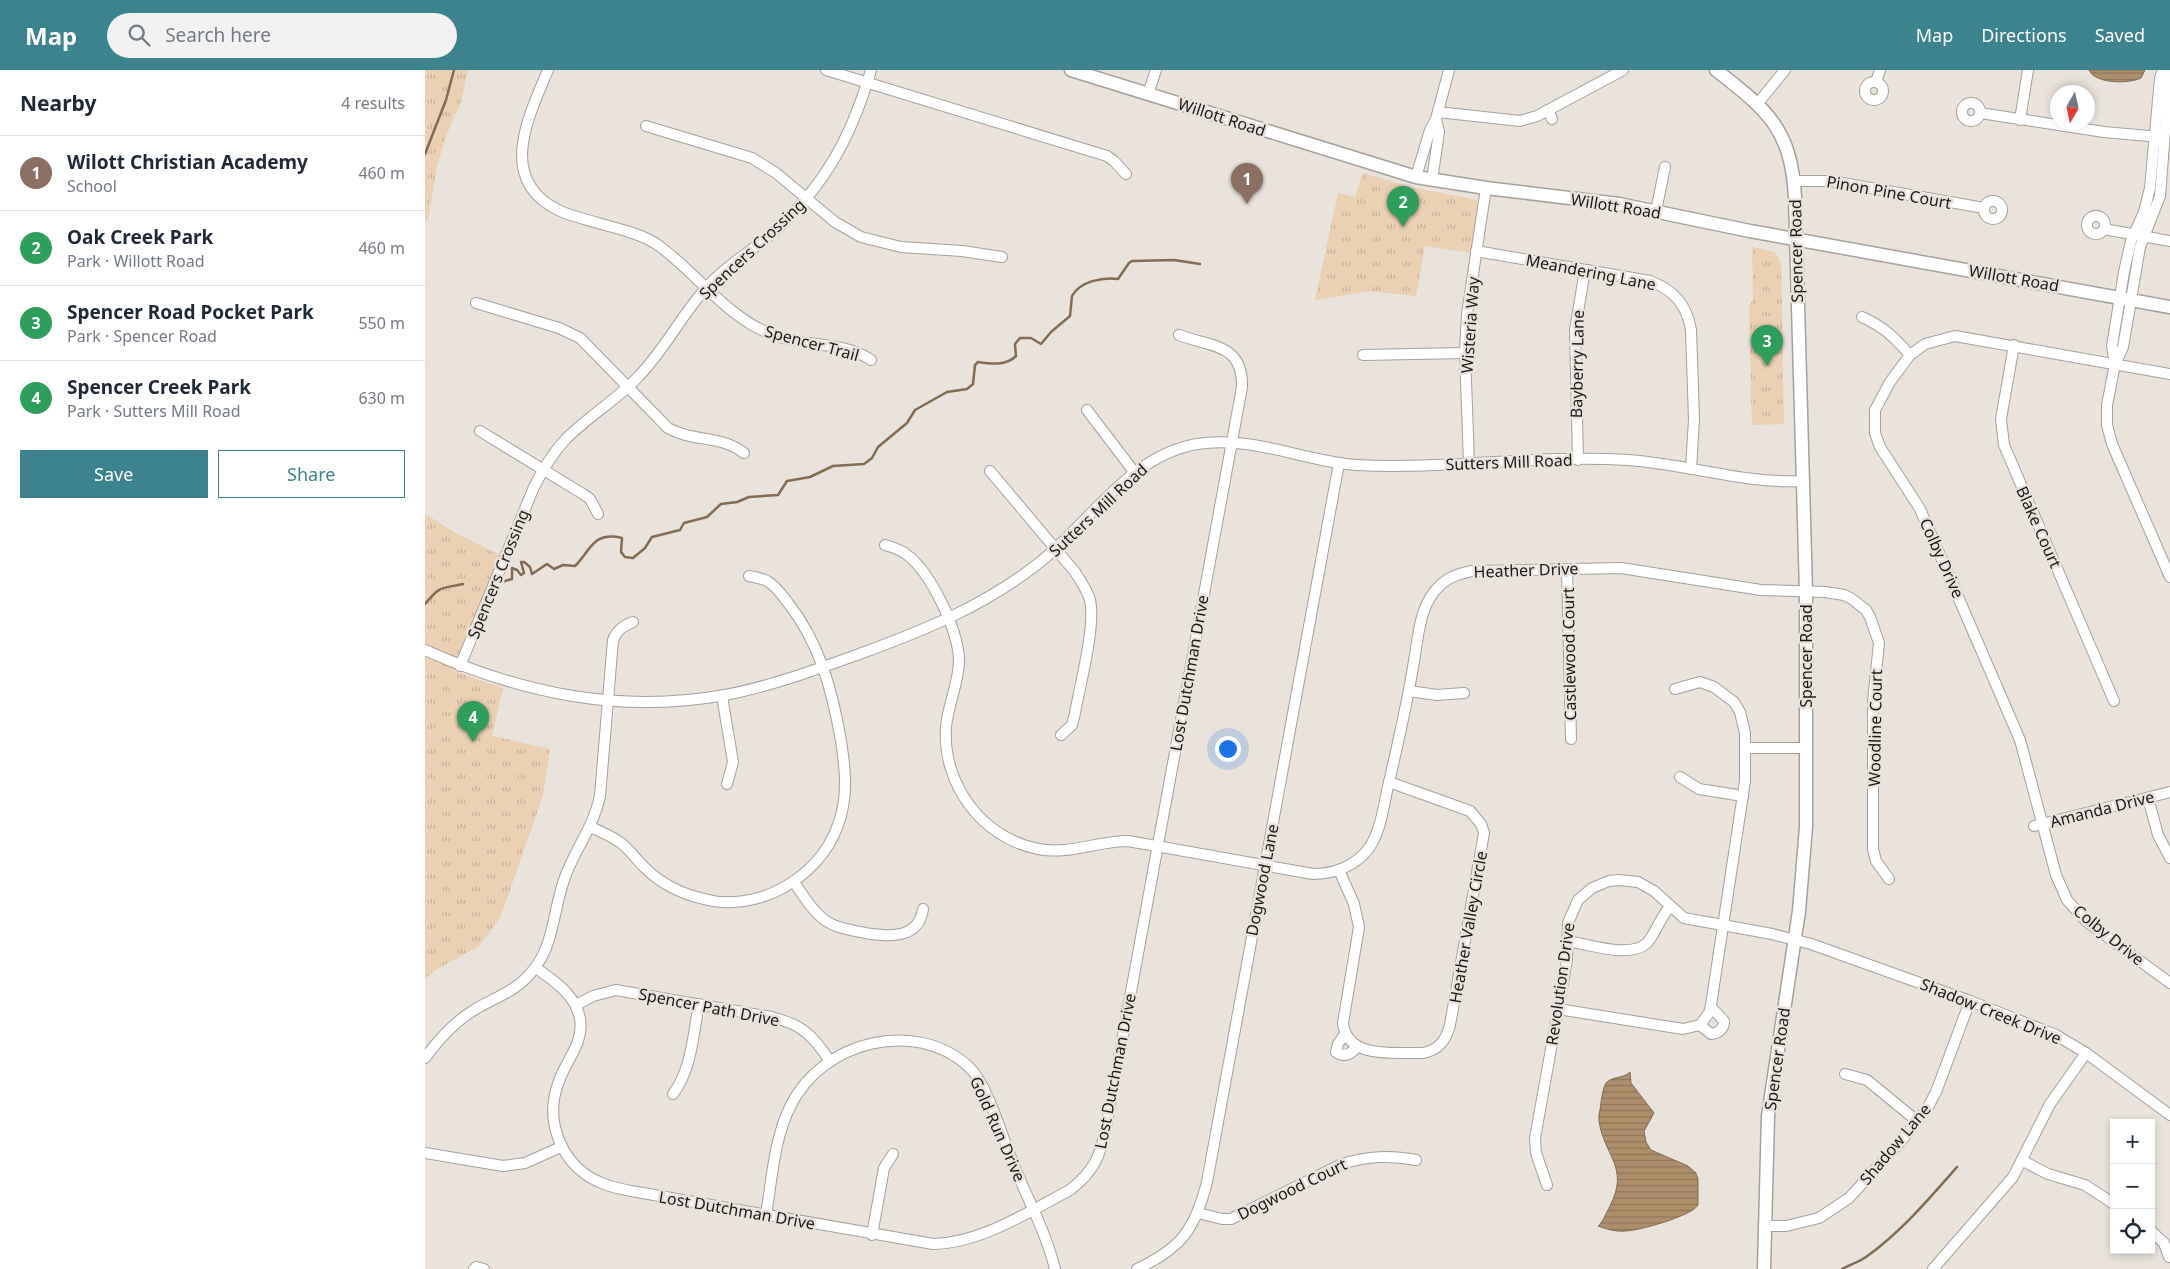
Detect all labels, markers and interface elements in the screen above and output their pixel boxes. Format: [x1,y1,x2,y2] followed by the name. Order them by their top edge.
[107,13,457,58] search box
[25,19,77,52] text: Map
[125,21,153,49] icon: search
[165,22,271,48] text: Search here
[1916,23,1953,47] text: Map
[1981,23,2067,47] text: Directions
[2095,23,2145,47] text: Saved
[2050,85,2095,130] north arrow
[20,89,96,117] text: Nearby
[341,92,405,114] text: 4 results
[1175,92,1269,142] street label: Willott Road
[67,149,308,175] text: Wilott Christian Academy
[31,162,41,184] text: 1
[358,162,405,184] text: 460 m
[1231,163,1263,204] pin: 1
[1825,170,1953,214] street label: Pinon Pine Court
[67,175,117,197] text: School
[1387,186,1419,227] pin: 2
[1569,188,1663,224] street label: Willott Road
[694,194,810,304] street label: Spencers Crossing
[1784,199,1808,303] street label: Spencer Road
[67,224,213,250] text: Oak Creek Park
[31,237,41,259] text: 2
[358,237,405,259] text: 460 m
[1524,249,1658,295] street label: Meandering Lane
[67,250,205,272] text: Park · Willott Road
[1967,259,2061,297] street label: Willott Road
[1456,275,1484,374] street label: Wisteria Way
[67,299,314,325] text: Spencer Road Pocket Park
[1565,310,1589,418] street label: Bayberry Lane
[31,312,41,334] text: 3
[358,312,405,334] text: 550 m
[762,320,862,366] street label: Spencer Trail
[67,325,217,347] text: Park · Spencer Road
[1751,325,1783,366] pin: 3
[67,374,251,400] text: Spencer Creek Park
[31,387,41,409] text: 4
[358,387,405,409] text: 630 m
[67,400,241,422] text: Park · Sutters Mill Road
[1445,449,1573,475] street label: Sutters Mill Road
[20,450,208,498] button: Save
[218,450,405,498] button: Share
[1044,459,1152,561] street label: Sutters Mill Road
[2011,483,2067,572] street label: Blake Court
[462,506,534,642] street label: Spencers Crossing
[1915,515,1969,601] street label: Colby Drive
[1473,557,1579,583] street label: Heather Drive
[1557,587,1581,721] street label: Castlewood Court
[1164,593,1214,753] street label: Lost Dutchman Drive
[1795,604,1817,708] street label: Spencer Road
[1863,669,1887,787] street label: Woodline Court
[457,701,489,742] pin: 4
[1215,736,1241,762] your location
[2048,785,2156,833] street label: Amanda Drive
[1240,822,1284,938] street label: Dogwood Lane
[1444,849,1492,1005] street label: Heather Valley Circle
[2069,900,2149,970] street label: Colby Drive
[1541,921,1579,1047] street label: Revolution Drive
[1917,973,2065,1049] street label: Shadow Creek Drive
[637,983,781,1031] street label: Spencer Path Drive
[1089,991,1141,1151] street label: Lost Dutchman Drive
[1759,1006,1795,1112] street label: Spencer Road
[965,1073,1031,1185] street label: Gold Run Drive
[1854,1099,1936,1189] street label: Shadow Lane
[2110,1119,2155,1254] map controls
[2110,1119,2155,1164] button: +
[1234,1153,1351,1225] street label: Dogwood Court
[2110,1164,2155,1209] button: −
[657,1185,817,1235] street label: Lost Dutchman Drive
[2110,1209,2155,1254] button: locate

